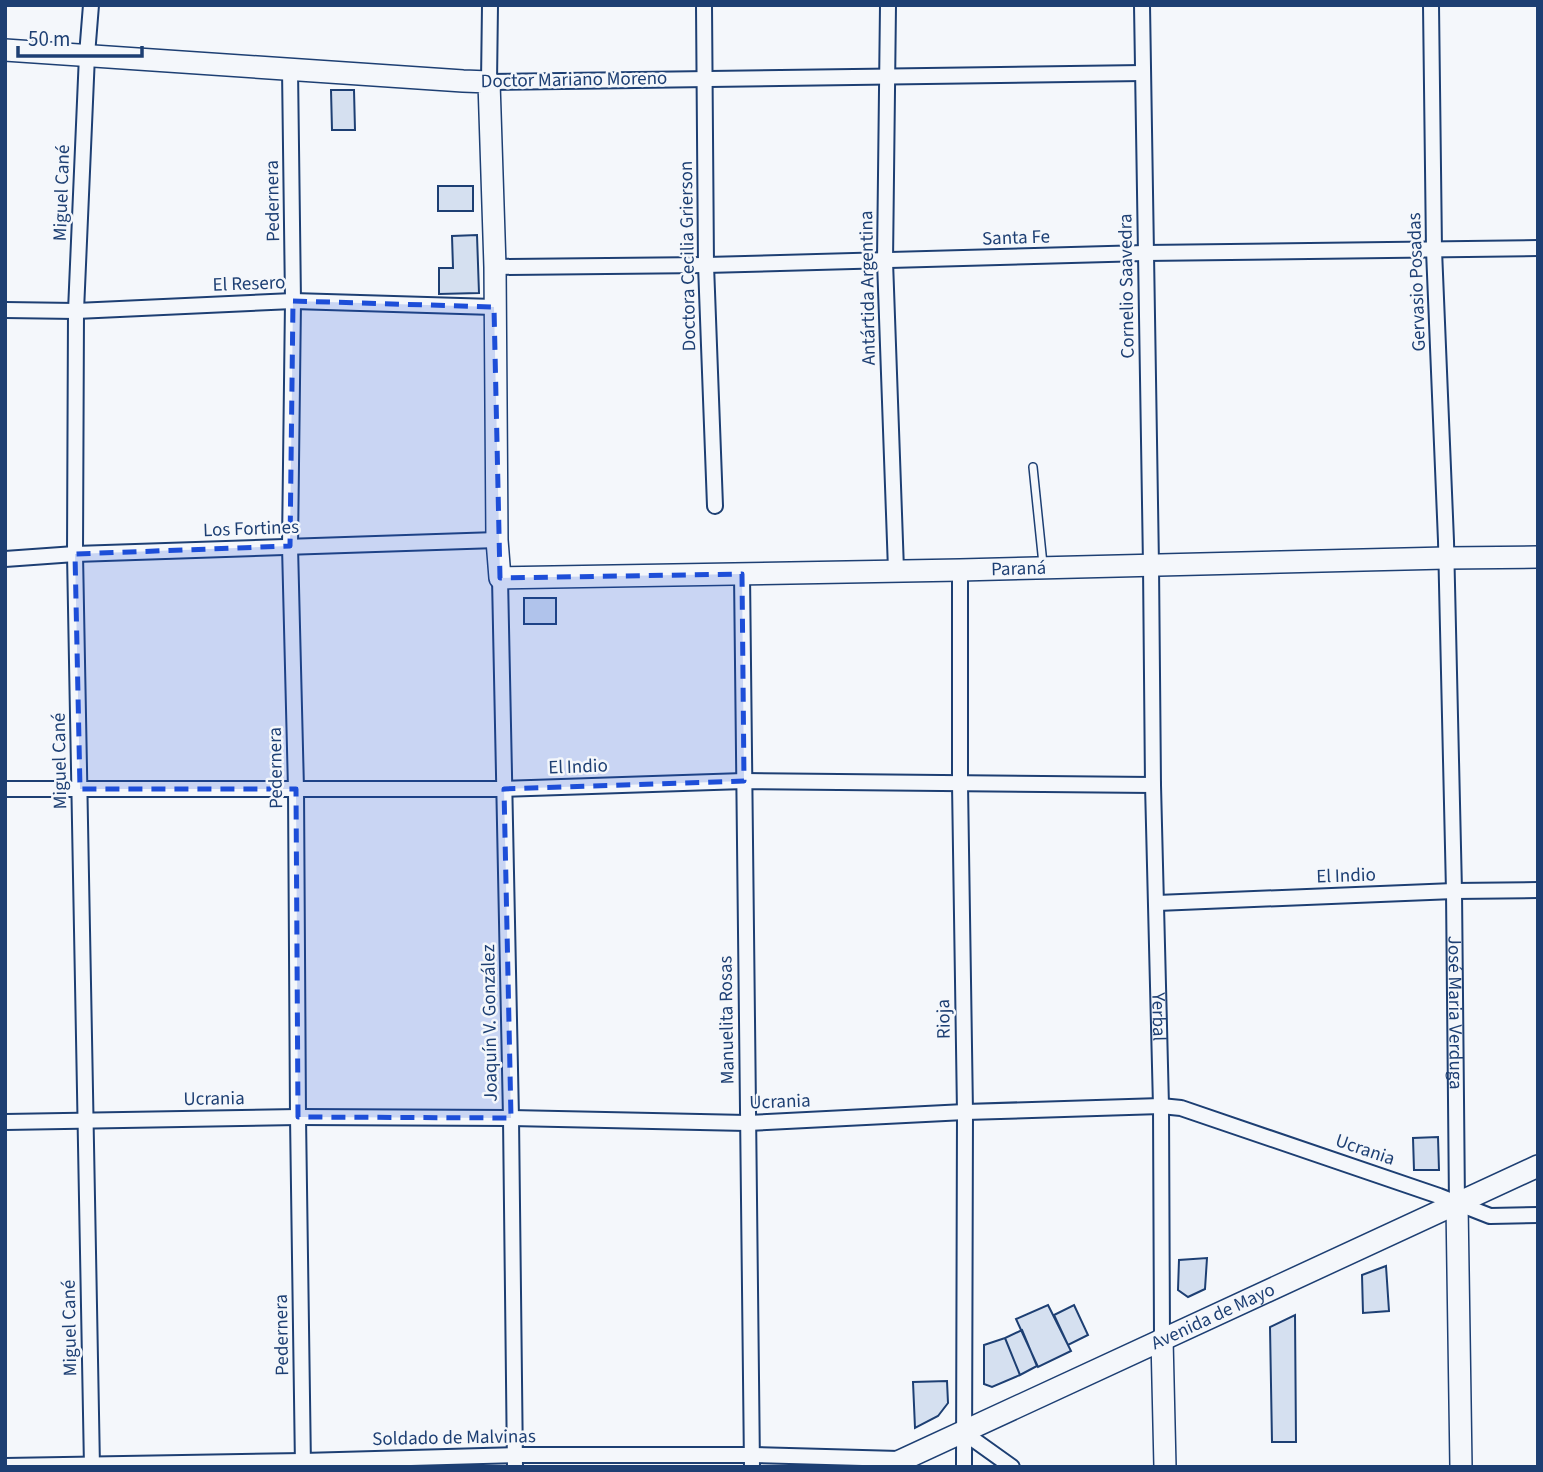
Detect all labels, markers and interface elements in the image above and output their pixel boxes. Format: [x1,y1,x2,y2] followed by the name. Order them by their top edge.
[18,14,142,58] scale bar
[28,24,70,54] text: 50 m
[480,65,668,95] street label: Doctor Mariano Moreno
[47,144,77,242] street label: Miguel Cané
[259,160,287,242] street label: Pedernera
[673,161,703,351] street label: Doctora Cecilia Grierson
[853,210,883,366] street label: Antártida Argentina
[1401,212,1433,352] street label: Gervasio Posadas
[1112,213,1142,359] street label: Cornelio Saavedra
[982,223,1050,253] street label: Santa Fe
[212,269,286,299] street label: El Resero
[203,514,299,544] street label: Los Fortines
[991,554,1047,583] street label: Paraná
[46,712,74,810] street label: Miguel Cané
[262,727,290,809] street label: Pedernera
[548,752,608,782] street label: El Indio
[1316,861,1376,891] street label: El Indio
[1441,936,1469,1090] street label: José Maria Verduga
[475,944,505,1102] street label: Joaquín V. González
[712,955,742,1085] street label: Manuelita Rosas
[1145,991,1173,1042] street label: Yerbal
[930,999,958,1039] street label: Rioja
[183,1085,245,1113] street label: Ucrania
[749,1087,811,1117] street label: Ucrania
[1332,1127,1398,1173] street label: Ucrania
[1146,1276,1279,1357] street label: Avenida de Mayo
[56,1279,84,1377] street label: Miguel Cané
[268,1294,296,1376] street label: Pedernera
[372,1423,536,1453] street label: Soldado de Malvinas

